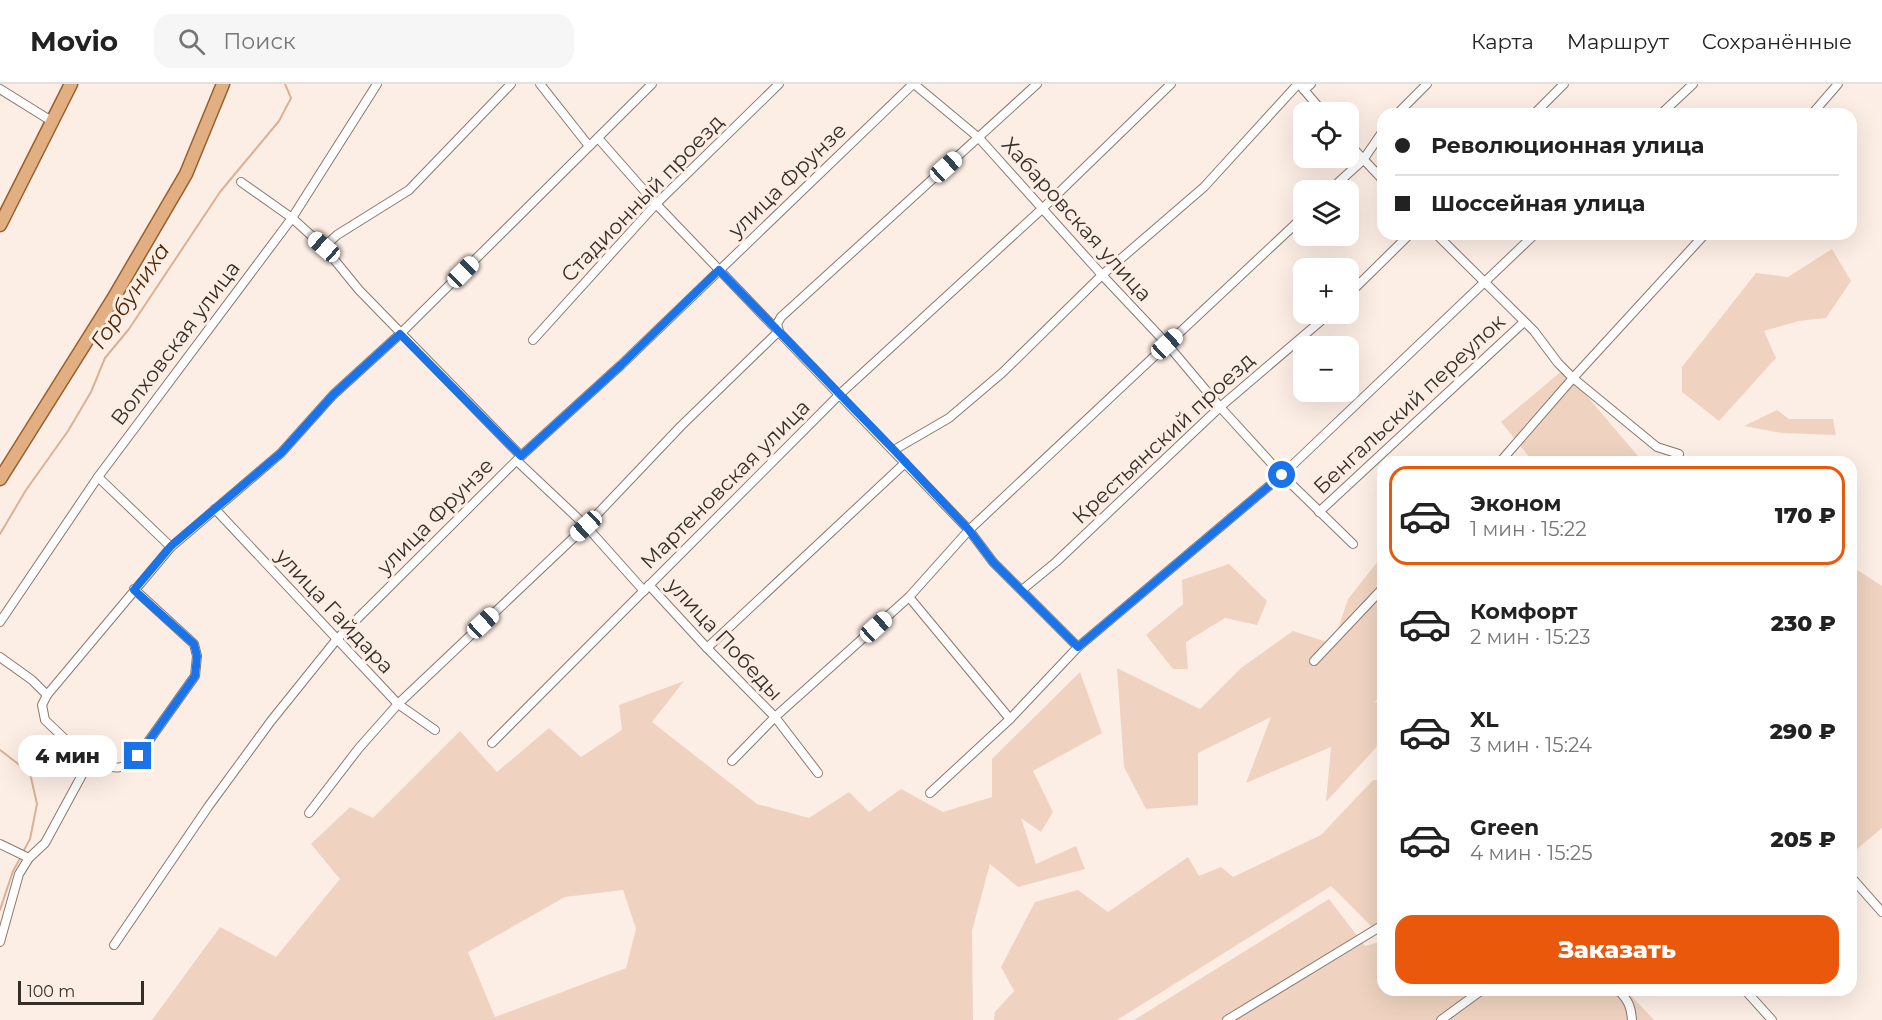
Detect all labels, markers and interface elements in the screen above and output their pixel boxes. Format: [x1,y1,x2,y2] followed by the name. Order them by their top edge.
[154,14,574,68] search box
[30,24,118,58] text: Movio
[175,25,208,58] icon: search
[223,28,296,55] text: Поиск
[1471,29,1534,54] text: Карта
[1567,29,1669,54] text: Маршрут
[1702,29,1852,54] text: Сохранённые
[1293,102,1359,402] map controls
[1293,102,1359,168] button: locate
[556,109,728,287] street label: Стадионный проезд
[722,117,851,243] street label: улица Фрунзе
[997,132,1157,306] street label: Хабаровская улица
[1431,132,1704,159] text: Революционная улица
[927,148,965,186] car
[1293,180,1359,246] button: layers
[1431,190,1645,217] text: Шоссейная улица
[305,228,343,266] car
[85,238,175,354] water label: Горбуниха
[444,253,482,291] car
[105,256,245,430] street label: Волховская улица
[1293,258,1359,324] button: +
[1308,309,1510,499] street label: Бенгальский переулок
[1148,325,1186,363] car
[1293,336,1359,402] button: −
[1067,347,1259,529] street label: Крестьянский проезд
[635,394,815,574] street label: Мартеновская улица
[371,453,498,580] street label: улица Фрунзе
[1268,461,1295,488] route start
[1398,489,1452,543] icon: car
[1470,490,1561,517] text: Эконом
[1775,502,1836,529] text: 170 ₽
[567,507,605,545] car
[1470,517,1587,541] text: 1 мин · 15:22
[270,543,399,679] street label: улица Гайдара
[661,572,788,705] street label: улица Победы
[1398,597,1452,651] icon: car
[1470,598,1578,625] text: Комфорт
[464,604,502,642] car
[857,608,895,646] car
[1771,610,1836,637] text: 230 ₽
[1470,625,1591,649] text: 2 мин · 15:23
[1398,705,1452,759] icon: car
[1470,706,1499,733] text: XL
[1770,718,1836,745] text: 290 ₽
[1470,733,1592,757] text: 3 мин · 15:24
[18,735,117,777] callout: 4 мин
[124,742,151,769] route end
[35,744,100,768] text: 4 мин
[1398,813,1452,867] icon: car
[1470,814,1539,841] text: Green
[1771,826,1836,853] text: 205 ₽
[1470,841,1593,865] text: 4 мин · 15:25
[1395,915,1839,984] button: Заказать
[18,978,144,1006] scale bar
[27,982,75,1001] text: 100 m

